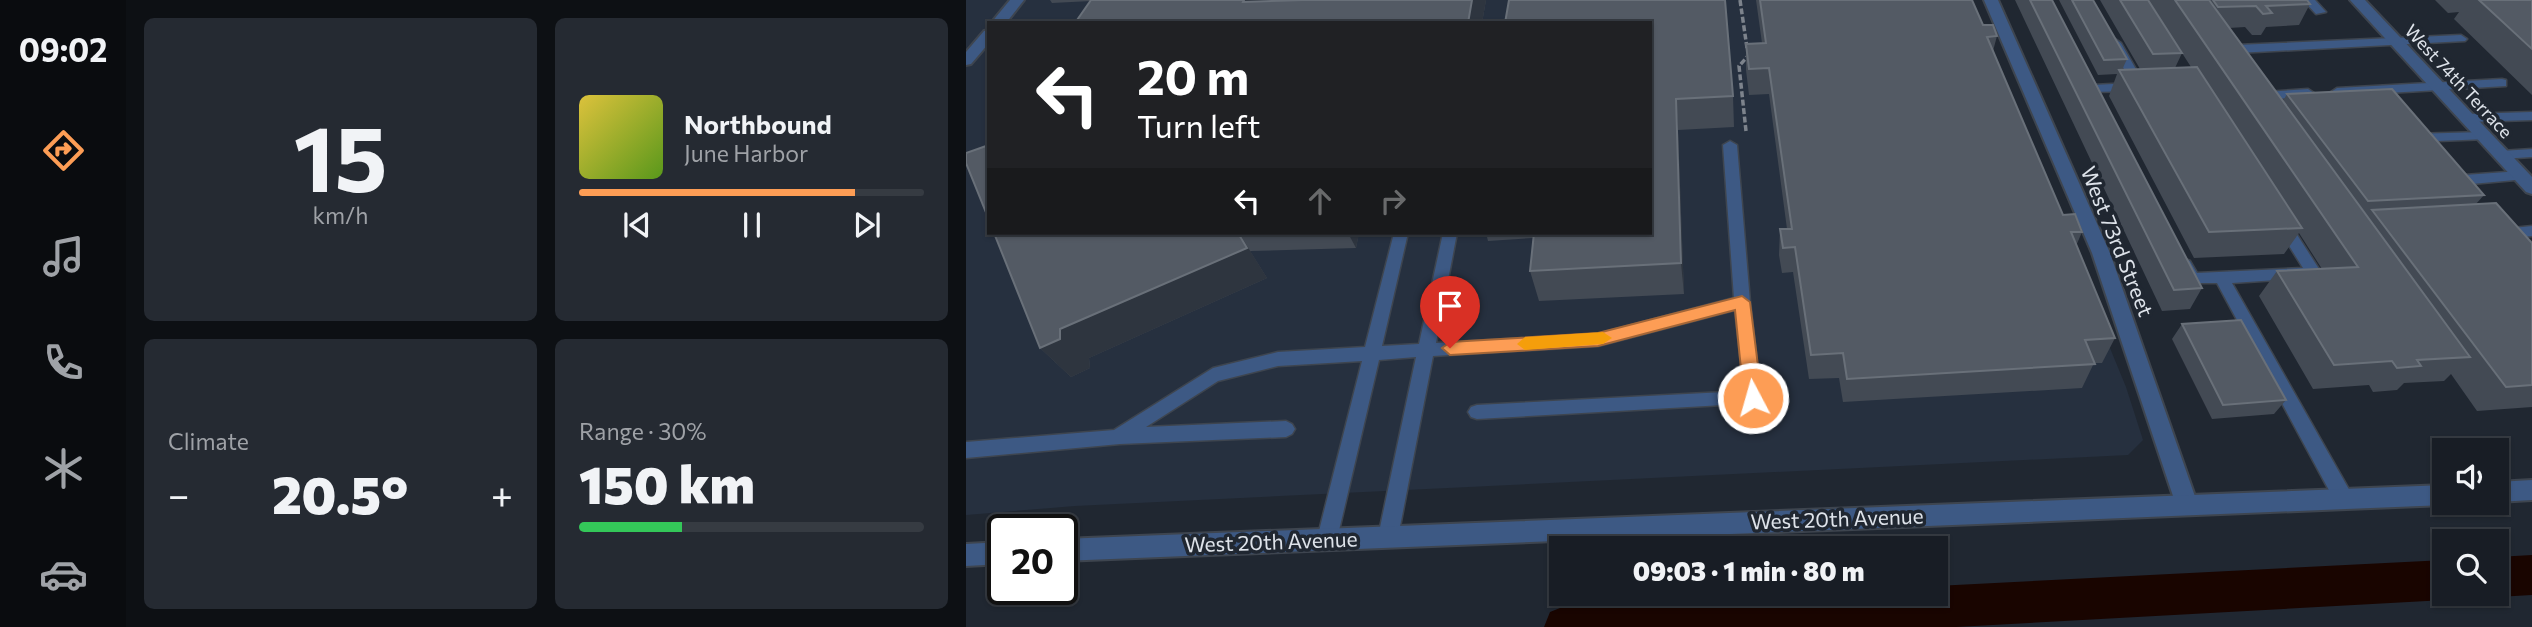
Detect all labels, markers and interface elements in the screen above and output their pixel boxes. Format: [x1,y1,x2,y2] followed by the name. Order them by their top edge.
[2401,20,2517,142] street label: West 74th Terrace
[19,29,107,69] text: 09:02
[1137,45,1249,105] text: 20 m
[1022,49,1113,140] icon: left
[293,99,388,211] text: 15
[1137,105,1261,145] text: Turn left
[684,108,832,139] text: Northbound
[39,126,88,175] icon: directions
[684,139,808,167] text: June Harbor
[2076,162,2160,320] street label: West 73rd Street
[1228,182,1266,220] icon: left
[1301,182,1339,220] icon: ahead
[1374,182,1412,220] icon: right
[313,201,368,229] text: km/h
[618,206,656,244] icon: previous
[733,206,771,244] icon: pause
[848,206,886,244] icon: next
[39,232,88,281] icon: music
[1420,276,1480,348] pin
[1431,287,1469,325] icon: arrive
[39,338,88,387] icon: phone
[1716,361,1790,435] position arrow
[579,417,707,445] text: Range · 30%
[168,427,249,455] text: Climate
[2432,438,2509,606] map controls
[2432,438,2509,515] button: sound
[39,444,88,493] icon: climate
[579,451,755,515] text: 150 km
[272,461,408,525] text: 20.5°
[168,470,190,517] text: −
[491,470,513,517] text: +
[1750,502,1924,534] street label: West 20th Avenue
[987,514,1078,605] speed limit sign: 20
[1184,525,1358,557] street label: West 20th Avenue
[2432,529,2509,606] button: search
[39,550,88,599] icon: car
[1633,555,1864,586] text: 09:03 · 1 min · 80 m

